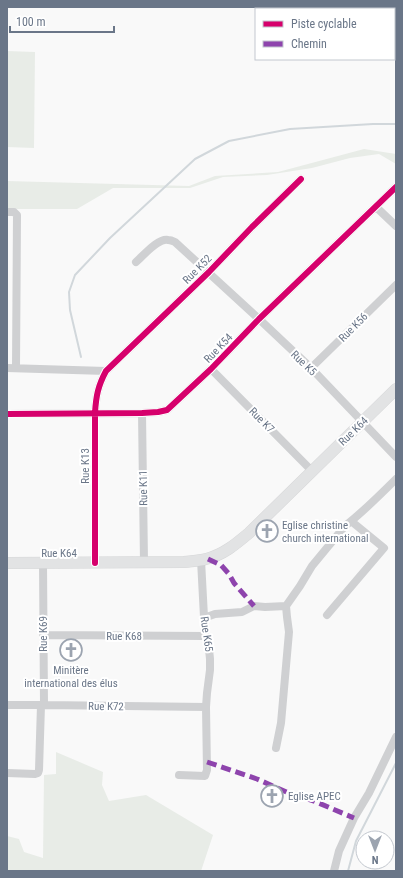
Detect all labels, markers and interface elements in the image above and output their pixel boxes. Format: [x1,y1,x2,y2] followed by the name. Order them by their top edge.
[10,8,114,34] scale bar
[255,8,395,60] legend
[16,15,46,29] text: 100 m
[291,17,357,31] text: Piste cyclable
[291,37,327,51] text: Chemin
[180,252,215,287] street label: Rue K52
[336,310,371,345] street label: Rue K56
[201,331,236,366] street label: Rue K54
[288,348,319,379] street label: Rue K5
[246,405,277,436] street label: Rue K7
[336,414,371,448] street label: Rue K64
[79,448,92,484] street label: Rue K13
[137,470,150,506] street label: Rue K11
[254,518,280,544] church icon: Eglise christine church international
[282,519,369,545] place label: Eglise christine church international
[41,547,77,560] street label: Rue K64
[198,615,215,653] street label: Rue K65
[37,616,50,652] street label: Rue K69
[106,630,142,643] street label: Rue K68
[58,637,84,663] church icon: Minitère international des élus
[24,664,118,690] place label: Minitère international des élus
[88,700,124,713] street label: Rue K72
[259,783,285,809] church icon: Eglise APEC
[288,790,341,803] place label: Eglise APEC
[355,830,395,870] north arrow
[371,853,378,866] text: N

